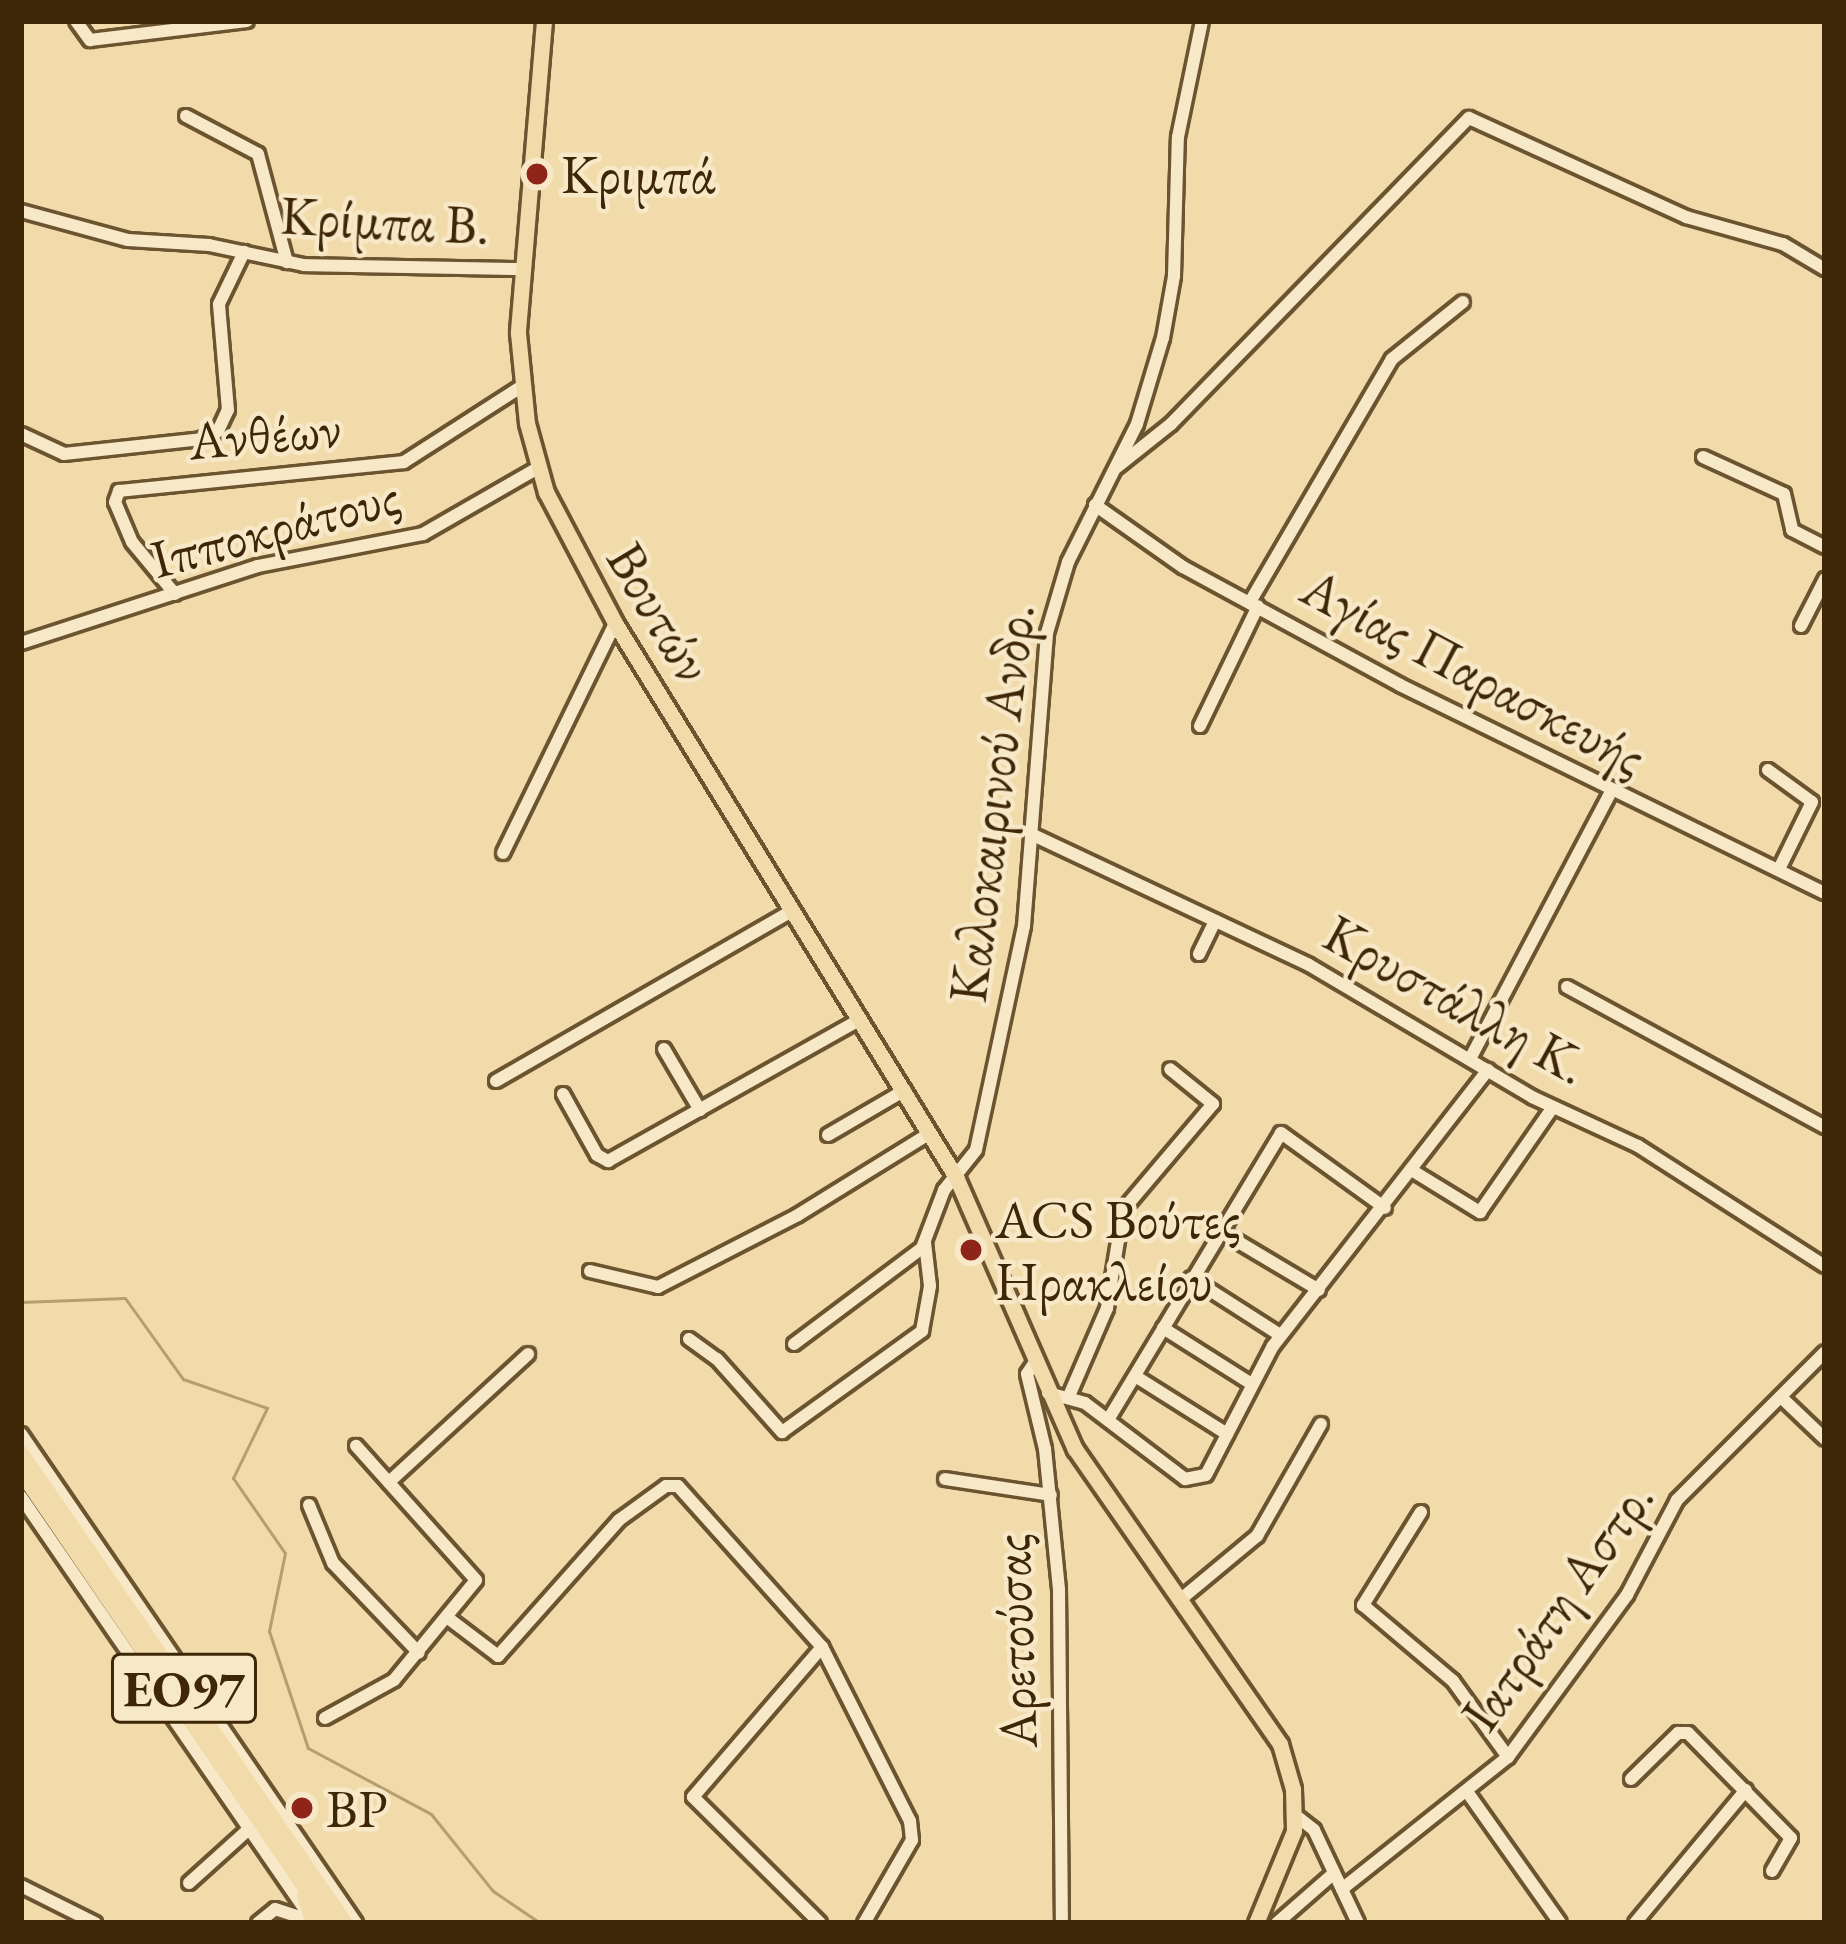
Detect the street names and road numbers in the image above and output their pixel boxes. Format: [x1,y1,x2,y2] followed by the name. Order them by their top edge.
[279,182,491,258] street label: Κρίμπα Β.
[186,395,344,473] street label: Ανθέων
[144,463,406,591] street label: Ιπποκράτους
[593,531,727,693] street label: Βουτών
[1291,554,1657,790] street label: Αγίας Παρασκευής
[934,600,1048,1006] street label: Καλοκαιρινού Ανδρ.
[1313,900,1599,1098] street label: Κρυστάλλη Κ.
[1447,1467,1667,1743] street label: Ιατράτη Αστρ.
[978,1533,1050,1749] street label: Αρετούσας
[109,1643,259,1733] road number: ΕΟ97

